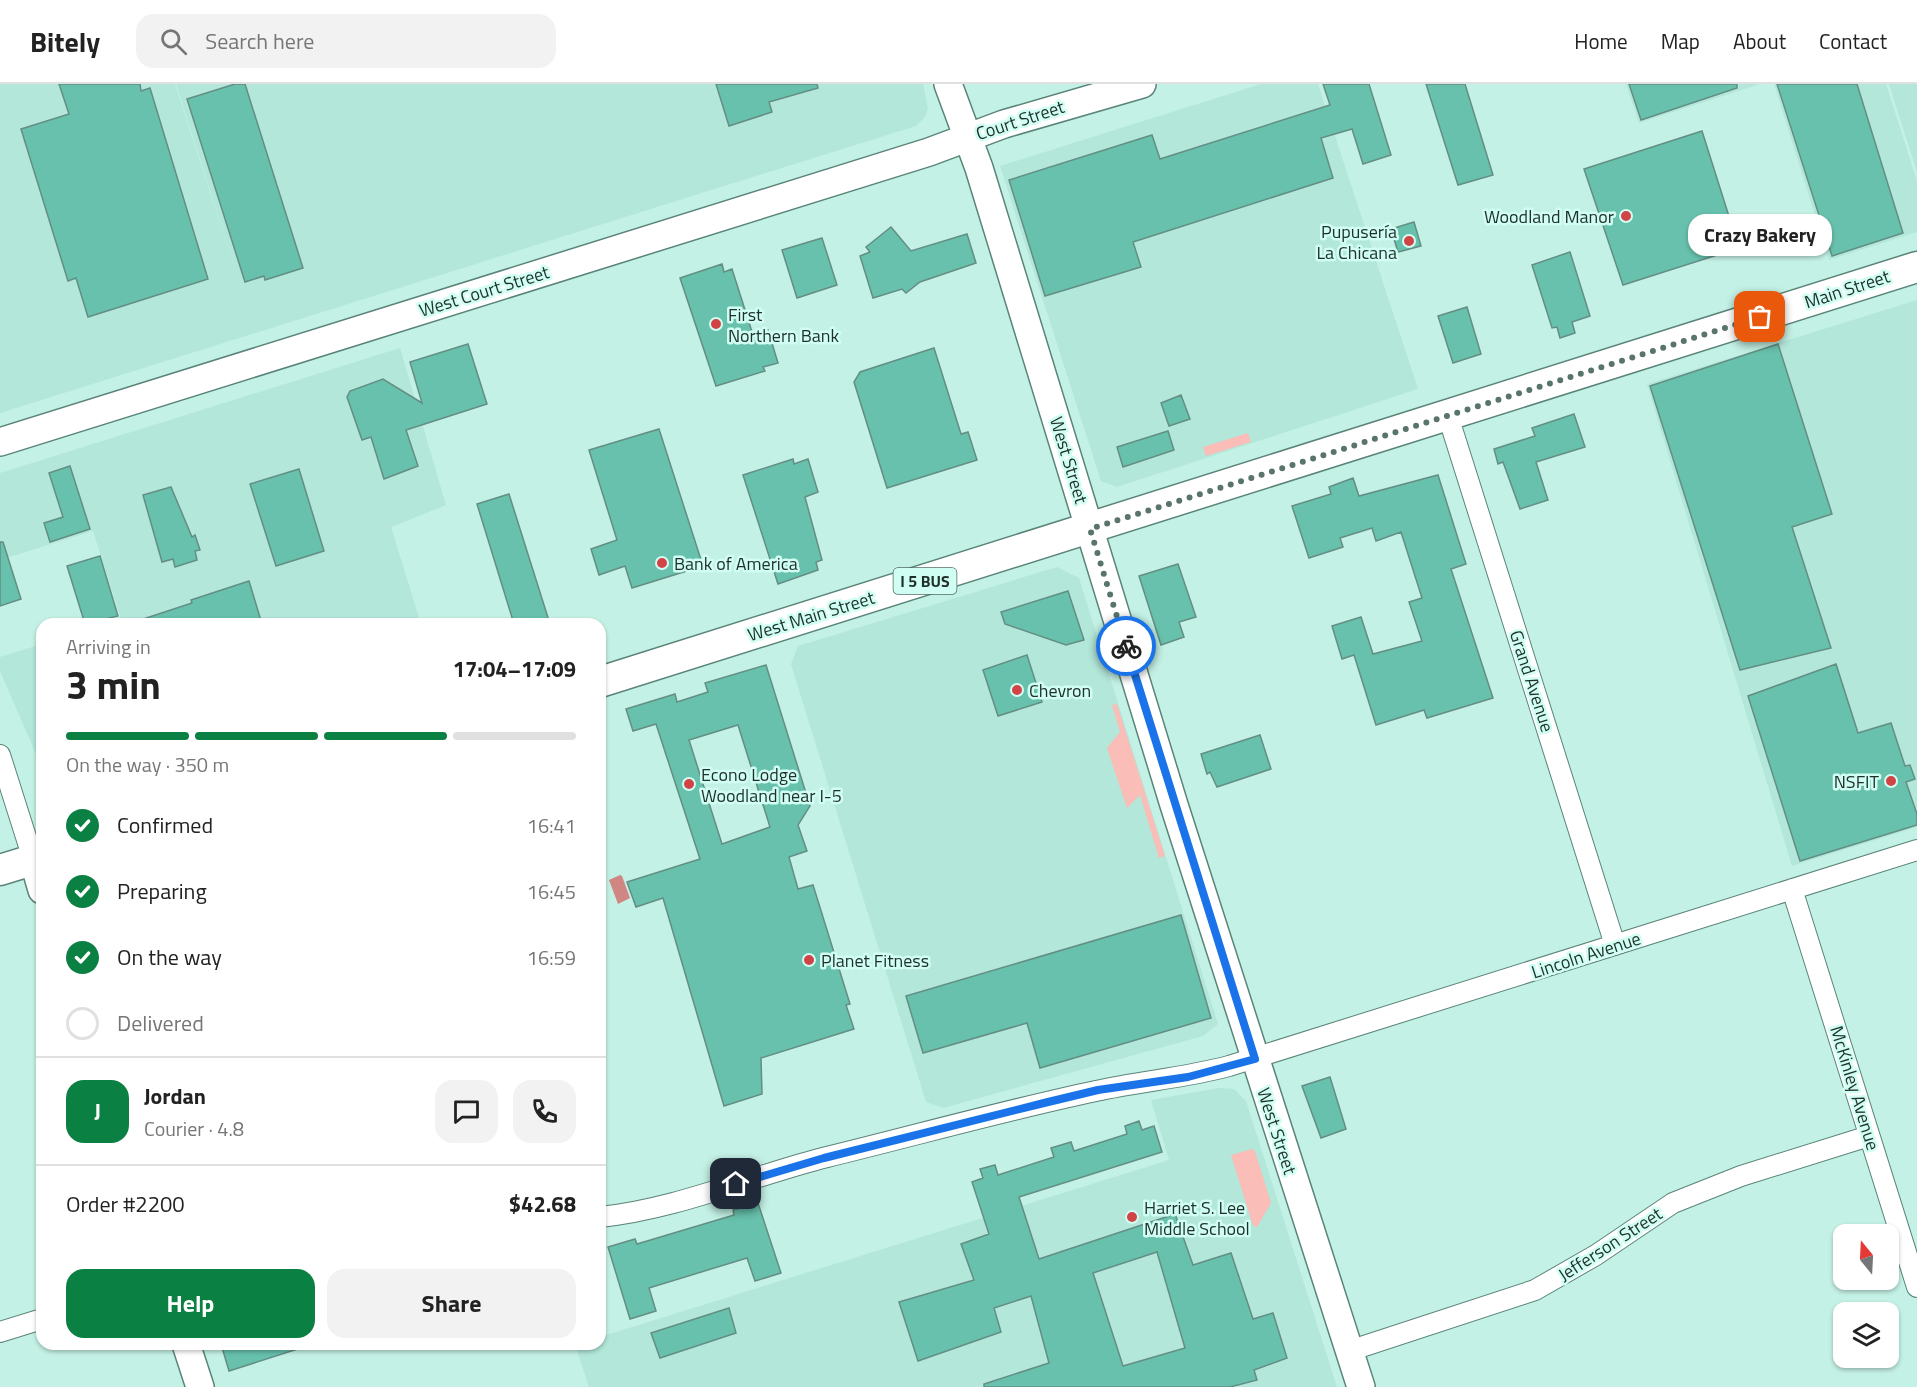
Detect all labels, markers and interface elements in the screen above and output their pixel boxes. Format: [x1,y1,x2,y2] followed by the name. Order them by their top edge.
[136,14,556,68] search box
[30,20,100,63] text: Bitely
[205,24,314,58] text: Search here
[157,25,190,58] icon: search
[1574,25,1628,57] text: Home
[1661,25,1700,57] text: Map
[1733,25,1786,57] text: About
[1819,25,1887,57] text: Contact
[972,93,1068,147] street label: Court Street
[1484,203,1614,230] place label: Woodland Manor
[1619,209,1633,223] marker: Woodland Manor
[1688,215,1832,257] callout: Crazy Bakery
[1316,218,1397,266] place label: Pupusería La Chicana
[1704,219,1816,250] text: Crazy Bakery
[1402,234,1416,248] marker: Pupusería La Chicana
[416,258,553,324] street label: West Court Street
[1801,262,1894,315] street label: Main Street
[1734,291,1785,342] pin
[1743,300,1776,333] icon: bag
[728,301,840,349] place label: First Northern Bank
[709,317,723,331] marker: First Northern Bank
[1043,413,1095,508] street label: West Street
[674,550,798,577] place label: Bank of America
[655,556,669,570] marker: Bank of America
[894,568,956,594] road number: I 5 BUS
[744,584,878,648] street label: West Main Street
[1096,616,1156,676] courier
[1503,627,1561,735] street label: Grand Avenue
[1110,630,1143,663] icon: bike
[66,631,151,662] text: Arriving in
[453,652,576,686] text: 17:04–17:09
[66,655,161,714] text: 3 min
[1029,677,1091,704] place label: Chevron
[1010,683,1024,697] marker: Chevron
[66,749,229,780] text: On the way · 350 m
[701,761,842,809] place label: Econo Lodge Woodland near I-5
[1834,768,1880,795] place label: NSFIT
[1884,774,1898,788] marker: NSFIT
[682,777,696,791] marker: Econo Lodge Woodland near I-5
[117,808,213,842] text: Confirmed
[66,809,99,842] icon: check
[527,810,576,841] text: 16:41
[117,874,207,908] text: Preparing
[66,875,99,908] icon: check
[527,876,576,907] text: 16:45
[1528,925,1644,985] street label: Lincoln Avenue
[117,940,222,974] text: On the way
[66,941,99,974] icon: check
[527,942,576,973] text: 16:59
[821,947,929,974] place label: Planet Fitness
[802,953,816,967] marker: Planet Fitness
[117,1006,204,1040] text: Delivered
[1823,1022,1887,1154] street label: McKinley Avenue
[144,1079,206,1113] text: Jordan
[435,1080,498,1143] button: chat
[513,1080,576,1143] button: phone
[1250,1084,1304,1178] street label: West Street
[94,1094,101,1128] text: J
[144,1113,244,1144] text: Courier · 4.8
[710,1158,761,1209] pin
[719,1167,752,1200] icon: home
[66,1187,185,1221] text: Order #2200
[509,1187,576,1221] text: $42.68
[1144,1194,1250,1242] place label: Harriet S. Lee Middle School
[1553,1200,1668,1288] street label: Jefferson Street
[1125,1210,1139,1224] marker: Harriet S. Lee Middle School
[1833,1224,1899,1290] north arrow
[1833,1224,1899,1368] map controls
[66,1269,315,1338] button: Help
[327,1269,576,1338] button: Share
[1833,1302,1899,1368] button: layers

